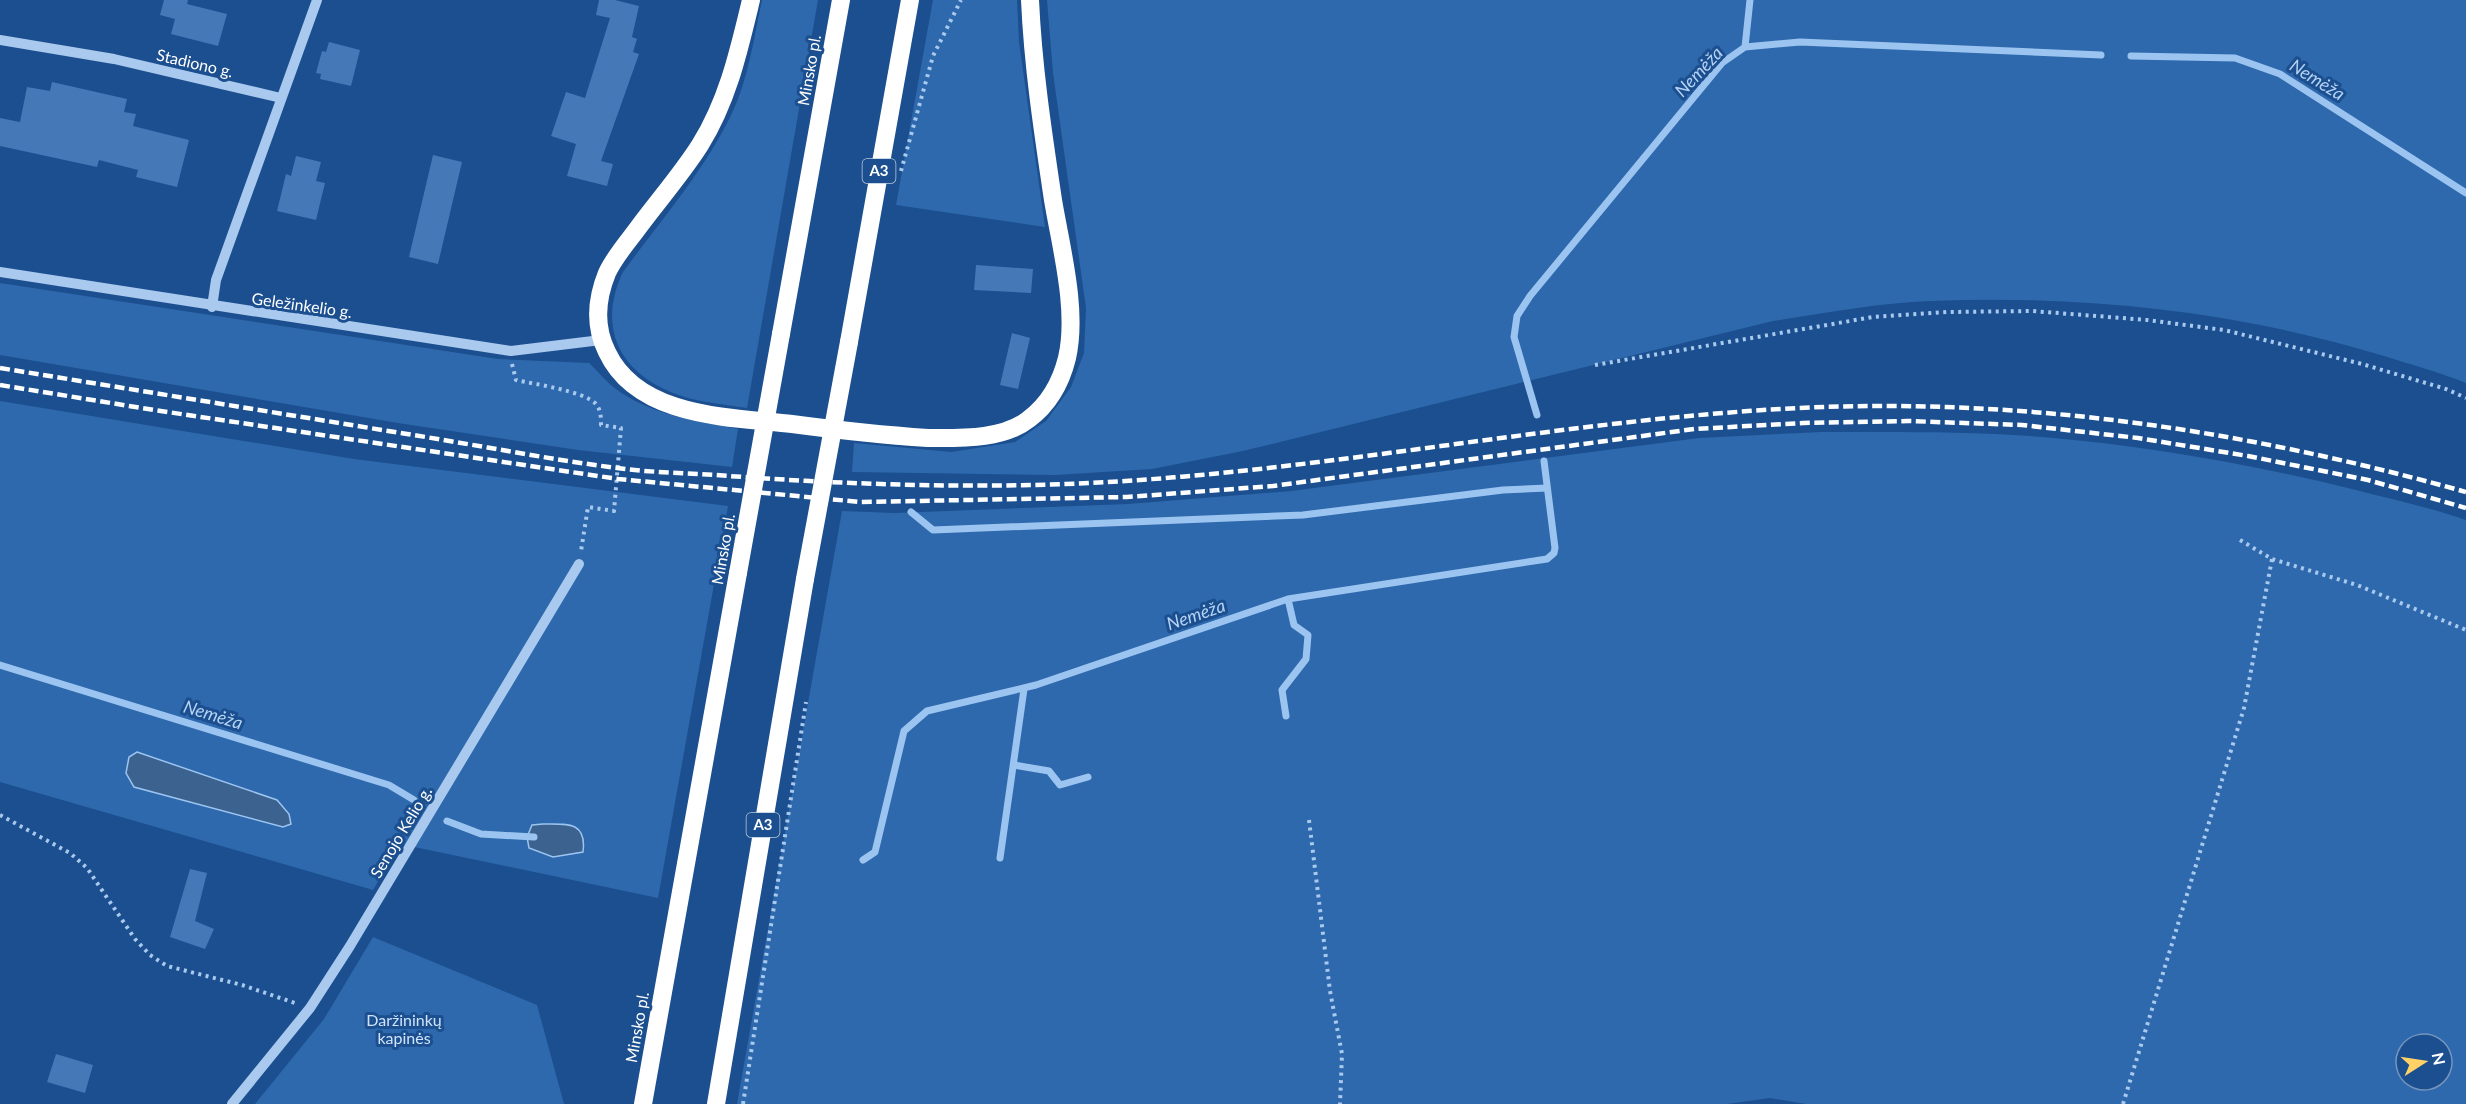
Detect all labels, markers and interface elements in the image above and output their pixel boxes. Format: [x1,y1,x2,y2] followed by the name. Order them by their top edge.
[793,33,824,107] street label: Minsko pl.
[1670,42,1727,101] water label: Nemėža
[155,44,235,81] street label: Stadiono g.
[2286,54,2349,105] water label: Nemėža
[862,159,896,183] road number: A3
[251,288,354,321] street label: Geležinkelio g.
[707,512,738,586] street label: Minsko pl.
[1163,594,1228,634] water label: Nemėža
[181,695,245,733] water label: Nemėža
[366,783,435,881] street label: Senojo Kelio g.
[746,813,780,837] road number: A3
[621,990,652,1064] street label: Minsko pl.
[366,1010,442,1047] park label: Daržininkų kapinės
[2394,1032,2454,1092] north arrow
[2429,1051,2450,1067] text: N

